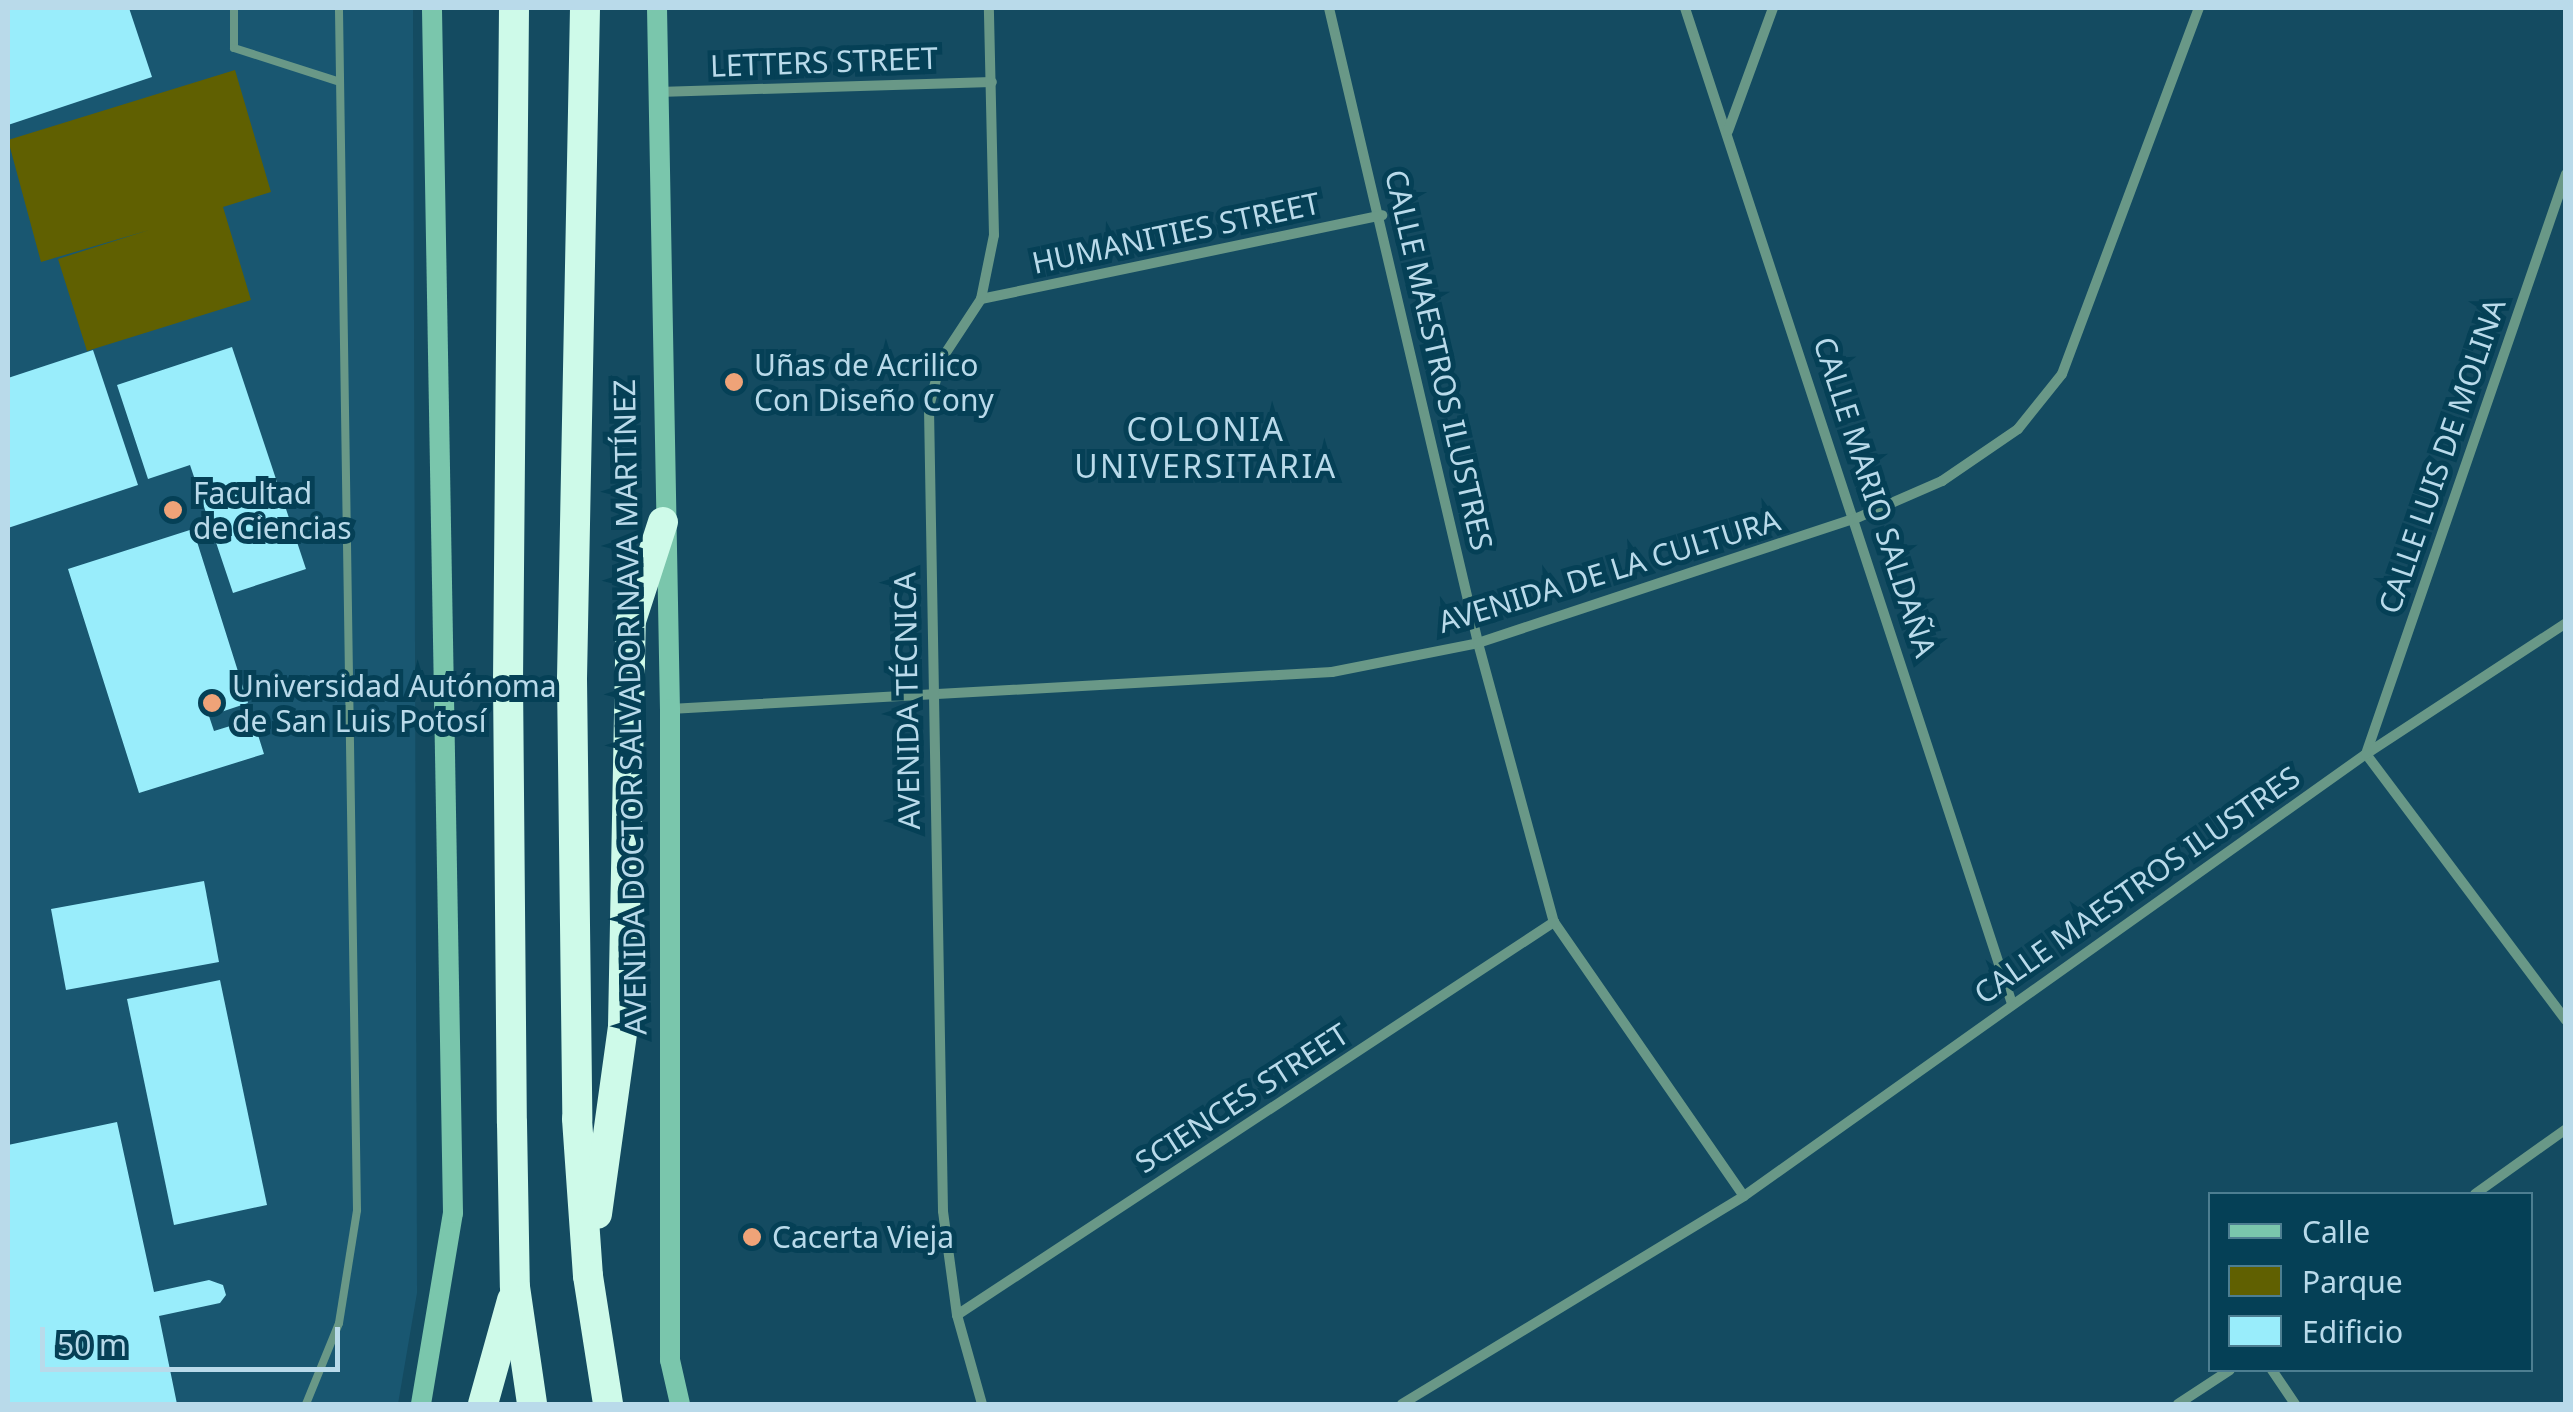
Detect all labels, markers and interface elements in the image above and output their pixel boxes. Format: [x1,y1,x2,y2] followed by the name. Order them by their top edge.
[710,40,938,84] street label: LETTERS STREET
[1378,166,1500,554] street label: CALLE MAESTROS ILUSTRES
[1029,185,1323,281] street label: HUMANITIES STREET
[2371,294,2513,618] street label: CALLE LUIS DE MOLINA
[1806,332,1944,662] street label: CALLE MARIO SALDAÑA
[754,347,994,418] place label: Uñas de Acrilico Con Diseño Cony
[723,371,745,393] marker: Uñas de Acrilico Con Diseño Cony
[606,379,654,1035] street label: AVENIDA DOCTOR SALVADOR NAVA MARTÍNEZ
[1074,411,1338,486] district label: COLONIA UNIVERSITARIA
[193,475,352,546] place label: Facultad de Ciencias
[162,499,184,521] marker: Facultad de Ciencias
[1434,502,1784,640] street label: AVENIDA DE LA CULTURA
[887,572,927,830] street label: AVENIDA TÉCNICA
[232,668,557,738] place label: Universidad Autónoma de San Luis Potosí
[201,692,223,714] marker: Universidad Autónoma de San Luis Potosí
[1967,759,2307,1011] street label: CALLE MAESTROS ILUSTRES
[1129,1016,1355,1180] street label: SCIENCES STREET
[2208,1192,2533,1372] legend
[2302,1211,2370,1252] text: Calle
[772,1219,954,1255] place label: Cacerta Vieja
[741,1226,763,1248] marker: Cacerta Vieja
[2302,1261,2403,1302] text: Parque
[45,1307,345,1369] scale bar
[2302,1311,2403,1352] text: Edificio
[57,1324,127,1365] text: 50 m

